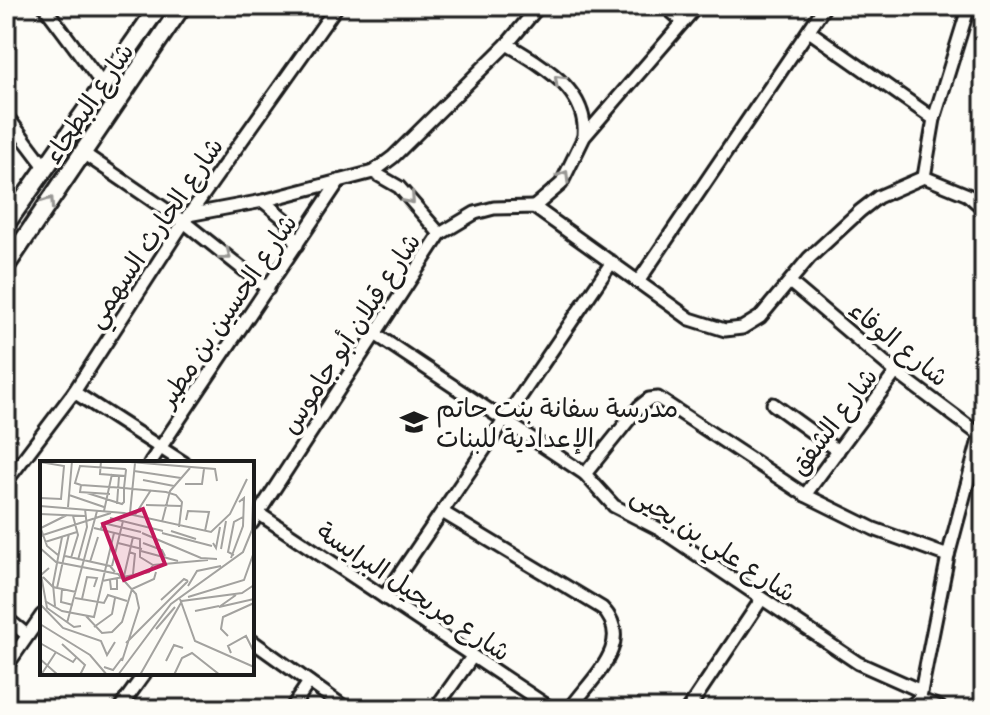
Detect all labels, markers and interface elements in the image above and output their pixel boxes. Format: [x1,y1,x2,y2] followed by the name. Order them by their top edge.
[34,35,142,171] street label: شارع البطحاء
[554,75,568,89] one-way arrow
[77,130,236,338] street label: شارع الحارث السهمي
[554,170,570,185] one-way arrow
[400,190,415,204] one-way arrow
[39,196,54,210] one-way arrow
[148,207,305,416] street label: شارع الحسين بن مطير
[272,226,429,441] street label: شارع قبلان أبو جاموس
[216,246,231,260] one-way arrow
[841,292,956,395] street label: شارع الوفاء
[781,360,886,483] street label: شارع الشفق
[436,390,678,455] place label: مدرسة سفانة بنت حاتم الإعدادية للبنات
[399,407,429,437] school or university icon: مدرسة سفانة بنت حاتم الإعدادية للبنات
[40,461,254,675] inset map
[622,477,803,614] street label: شارع علي بن يحيى
[310,513,518,670] street label: شارع مريحيل البرايسة

